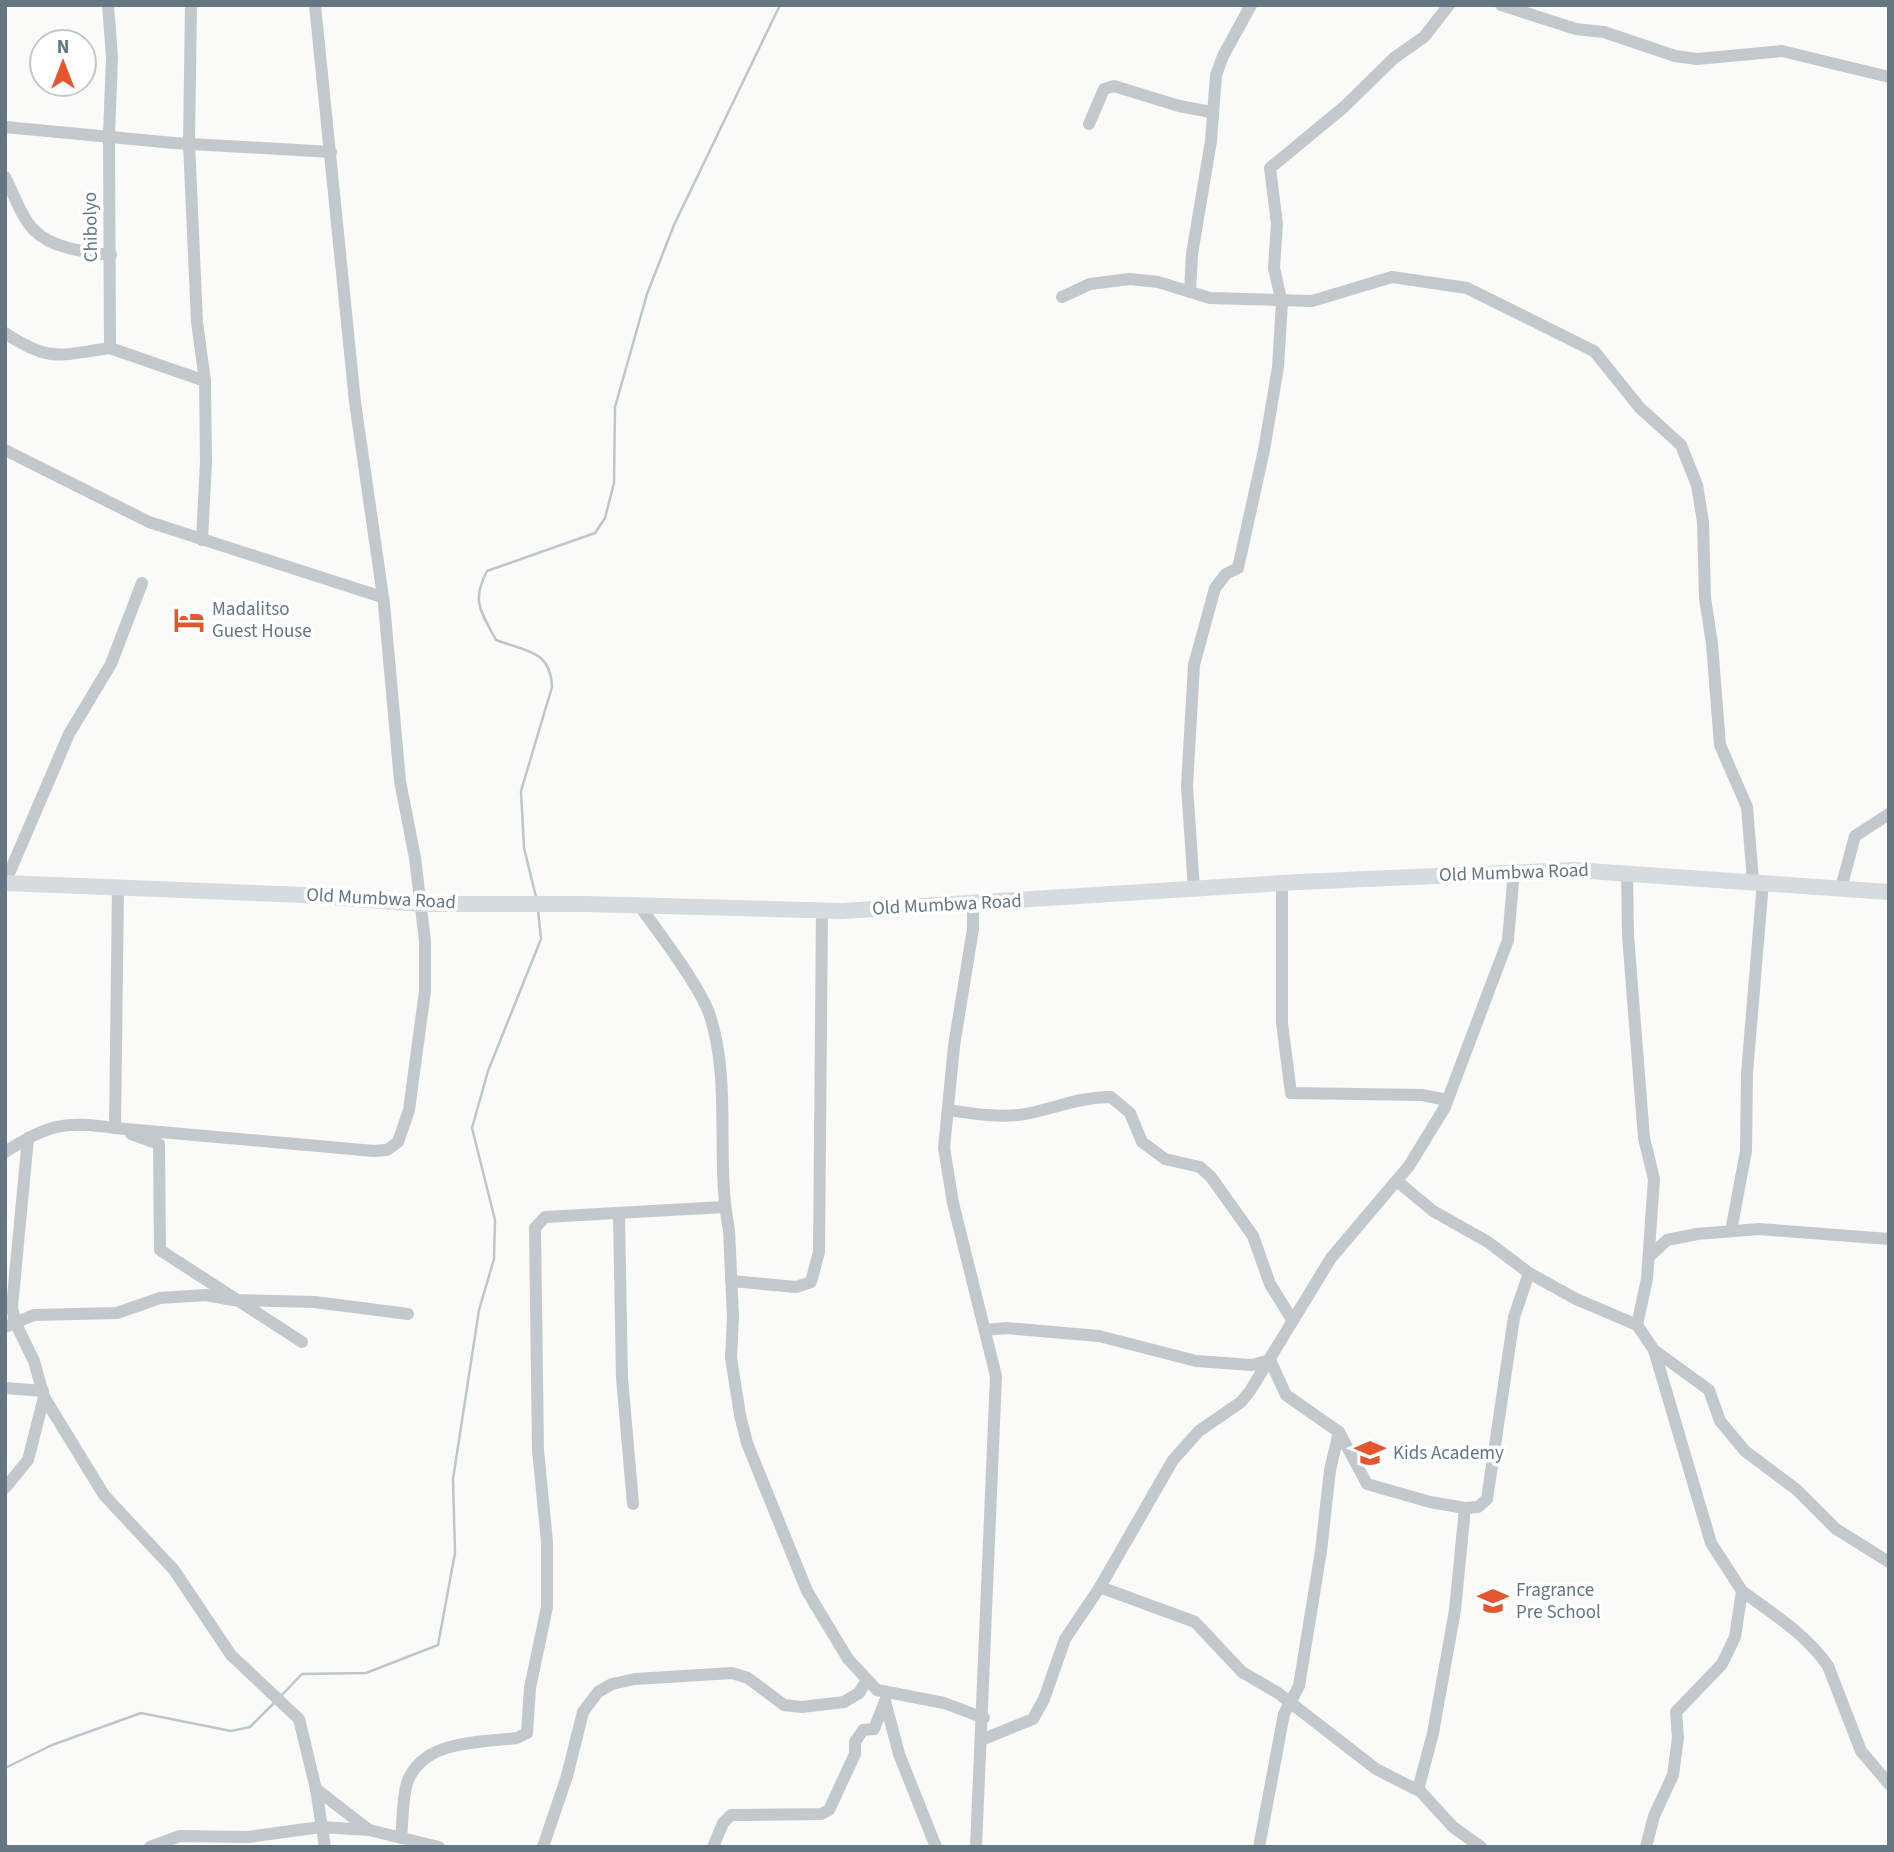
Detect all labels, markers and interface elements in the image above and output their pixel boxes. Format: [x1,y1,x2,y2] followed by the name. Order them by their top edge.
[28,28,98,98] north arrow
[57,34,69,61] text: N
[77,191,105,263] street label: Chibolyo
[212,596,312,645] place label: Madalitso Guest House
[172,603,206,637] hotel icon: Madalitso Guest House
[1439,857,1589,889] street label: Old Mumbwa Road
[306,882,456,916] street label: Old Mumbwa Road
[872,888,1022,922] street label: Old Mumbwa Road
[1353,1436,1387,1470] school or university icon: Kids Academy
[1393,1440,1504,1467] place label: Kids Academy
[1516,1577,1601,1626] place label: Fragrance Pre School
[1476,1584,1510,1618] school or university icon: Fragrance Pre School

